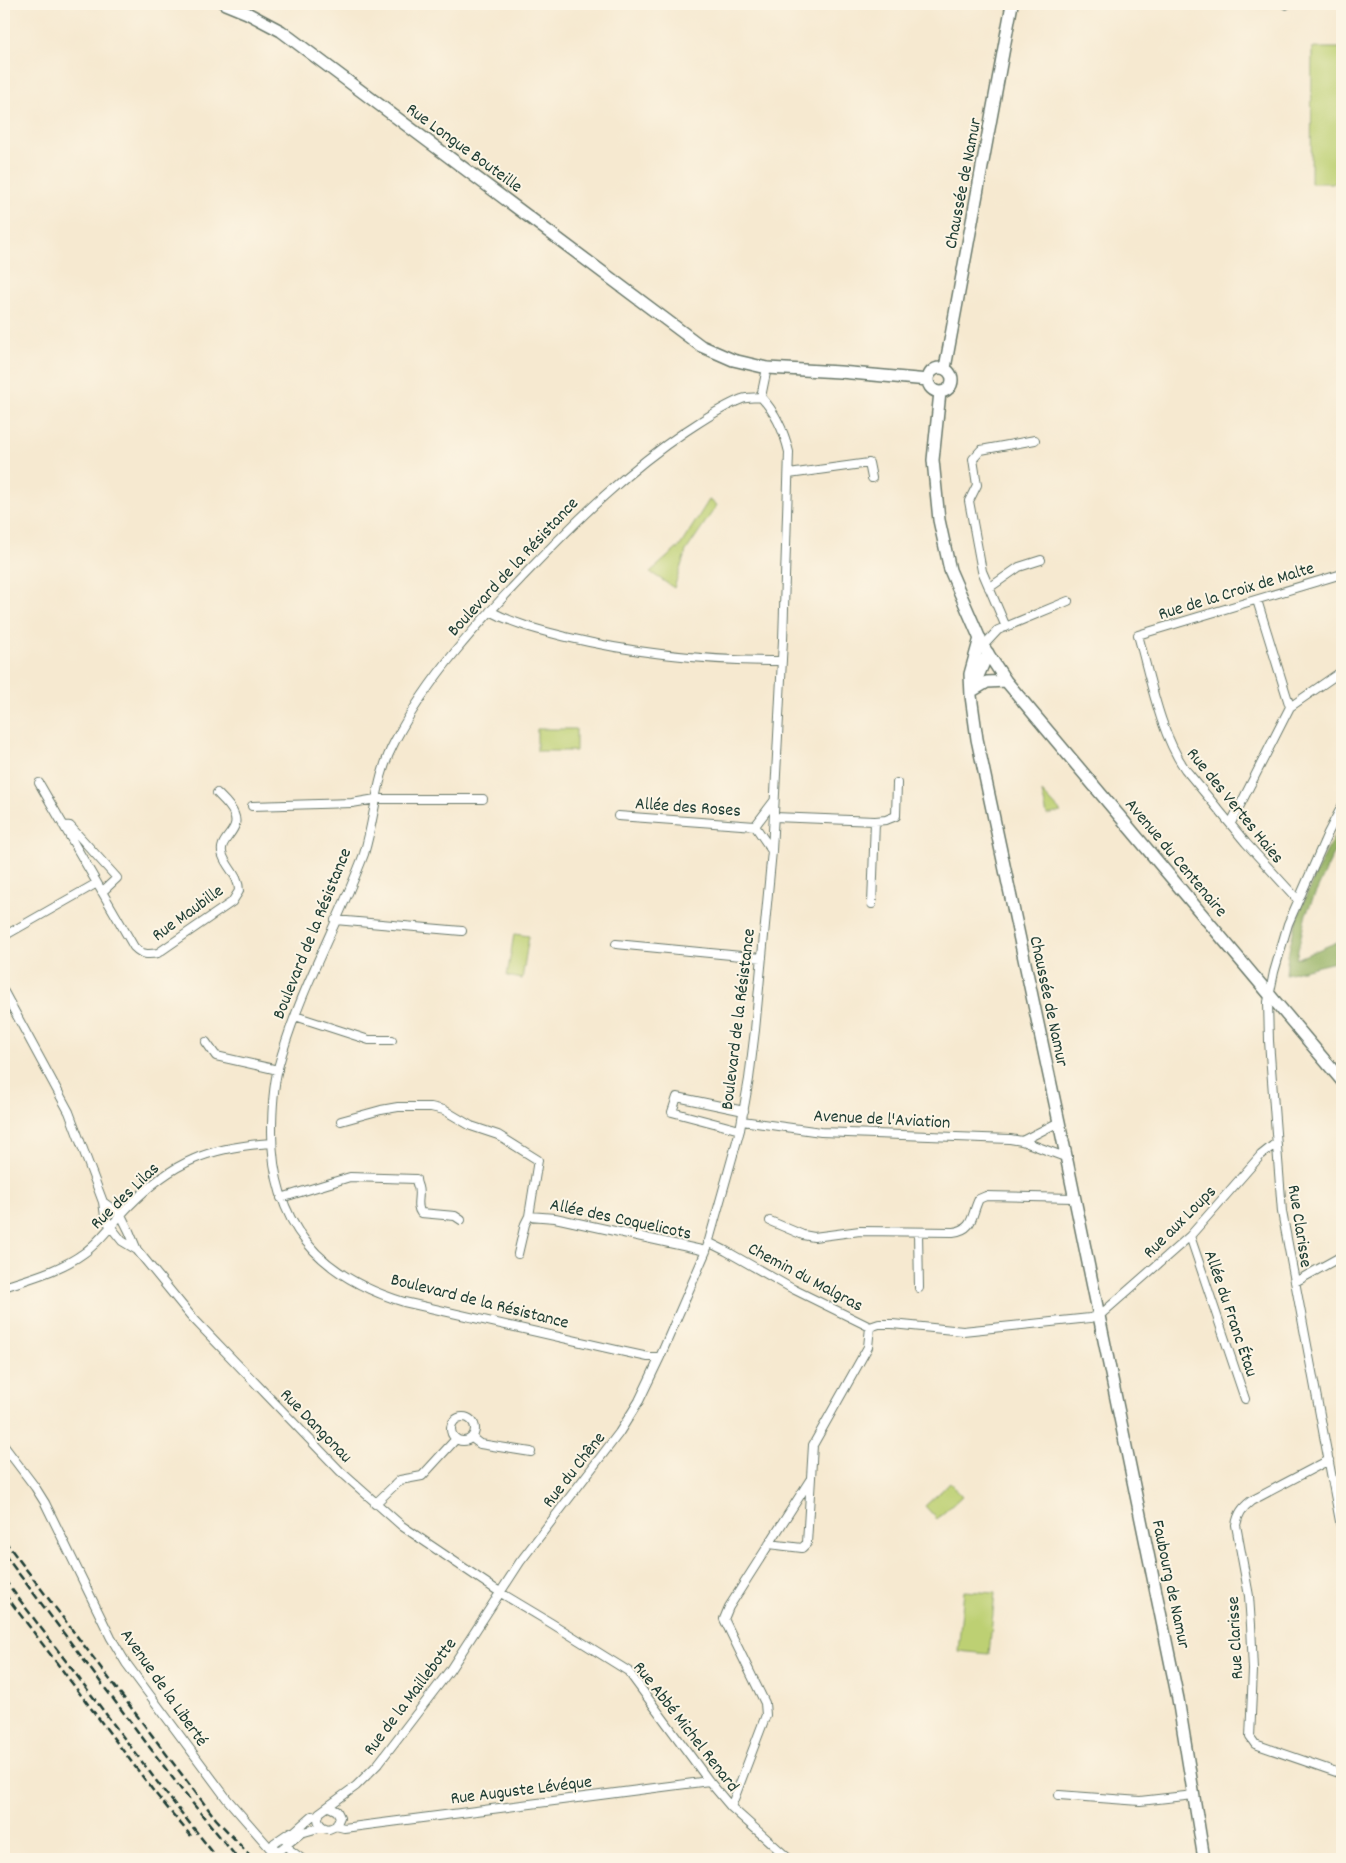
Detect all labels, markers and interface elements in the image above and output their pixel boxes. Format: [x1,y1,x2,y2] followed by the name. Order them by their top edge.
[400,98,527,200] street label: Rue Longue Bouteille
[940,116,989,251] street label: Chaussée de Namur
[442,492,585,643] street label: Boulevard de la Résistance
[1156,557,1318,628] street label: Rue de la Croix de Malte
[1179,743,1289,870] street label: Rue des Vertes Haies
[634,792,742,825] street label: Allée des Roses
[1118,794,1232,923] street label: Avenue du Centenaire
[268,845,359,1023] street label: Boulevard de la Résistance
[148,880,229,948] street label: Rue Maubille
[716,927,763,1111] street label: Boulevard de la Résistance
[1022,934,1074,1069] street label: Chaussée de Namur
[813,1104,951,1137] street label: Avenue de l'Aviation
[86,1157,166,1236] street label: Rue des Lilas
[1138,1180,1223,1265] street label: Rue aux Loups
[1280,1183,1317,1270] street label: Rue Clarisse
[548,1193,693,1248] street label: Allée des Coquelicots
[743,1237,867,1319] street label: Chemin du Malgras
[1196,1247,1263,1380] street label: Allée du Franc Étau
[388,1268,571,1337] street label: Boulevard de la Résistance
[273,1384,357,1470] street label: Rue Dangonau
[537,1427,613,1514] street label: Rue du Chêne
[1144,1518,1195,1652] street label: Faubourg de Namur
[1222,1596,1251,1680] street label: Rue Clarisse
[113,1625,213,1752] street label: Avenue de la Liberté
[358,1633,464,1762] street label: Rue de la Maillebotte
[626,1657,744,1798] street label: Rue Abbé Michel Renard
[449,1770,593,1813] street label: Rue Auguste Lévéque

